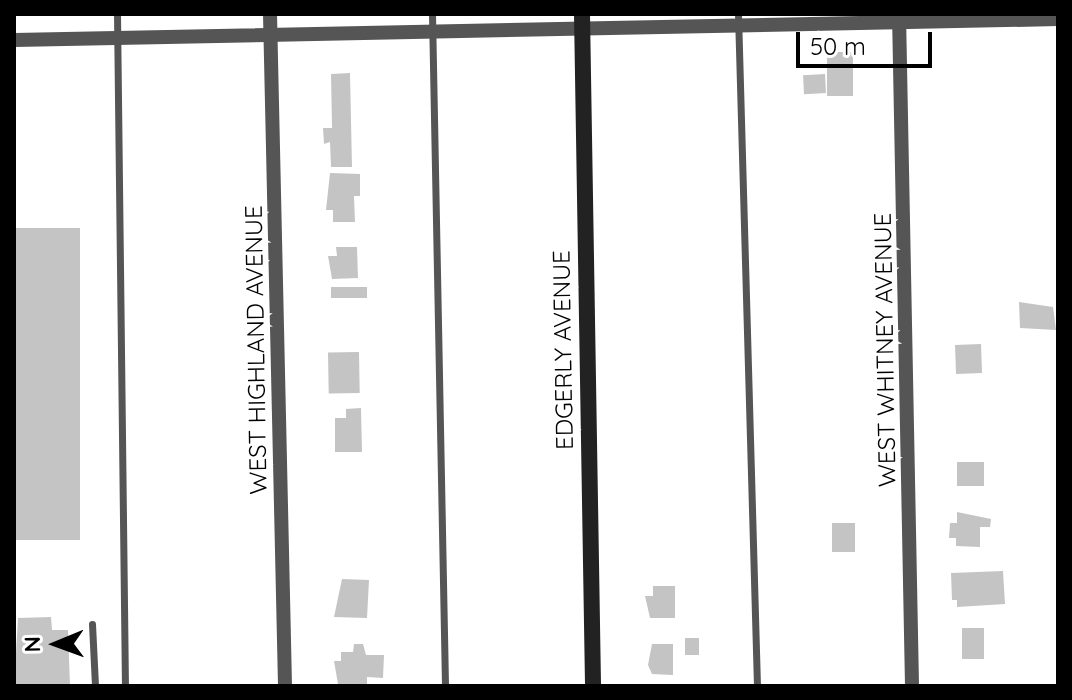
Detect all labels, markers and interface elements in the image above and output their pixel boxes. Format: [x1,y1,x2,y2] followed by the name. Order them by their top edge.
[800,16,936,66] scale bar
[810,31,866,61] text: 50 m
[239,205,273,495] street label: WEST HIGHLAND AVENUE
[868,213,902,487] street label: WEST WHITNEY AVENUE
[547,250,579,450] street label: EDGERLY AVENUE
[16,604,96,684] north arrow
[18,636,46,653] text: N

